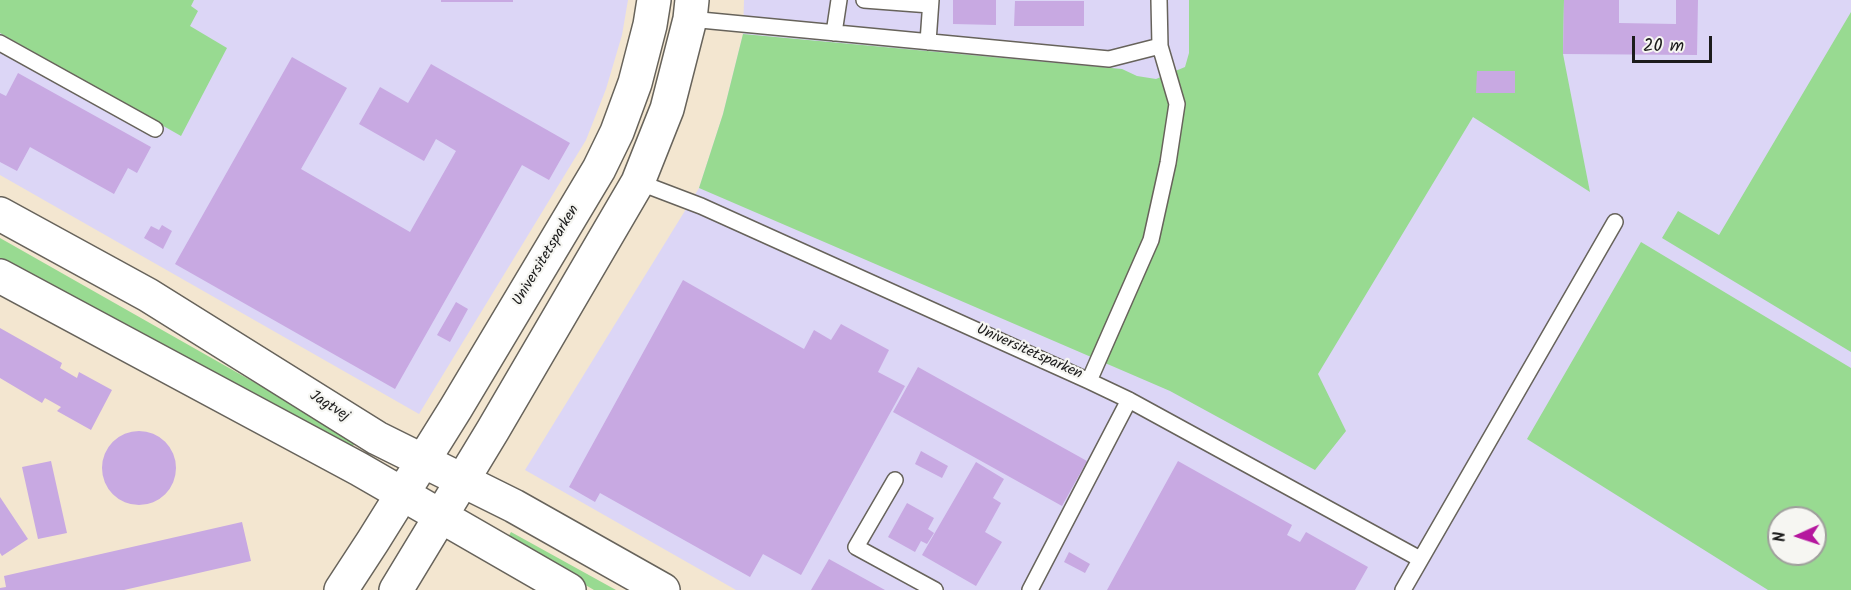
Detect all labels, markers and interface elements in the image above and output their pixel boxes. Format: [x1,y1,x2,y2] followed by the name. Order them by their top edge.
[1635,24,1714,62] scale bar
[1643,32,1684,61] text: 20 m
[510,202,584,310] street label: Universitetsparken
[973,322,1085,384] street label: Universitetsparken
[306,388,352,426] street label: Jagtvej
[1767,506,1827,566] north arrow
[1768,531,1793,543] text: N

